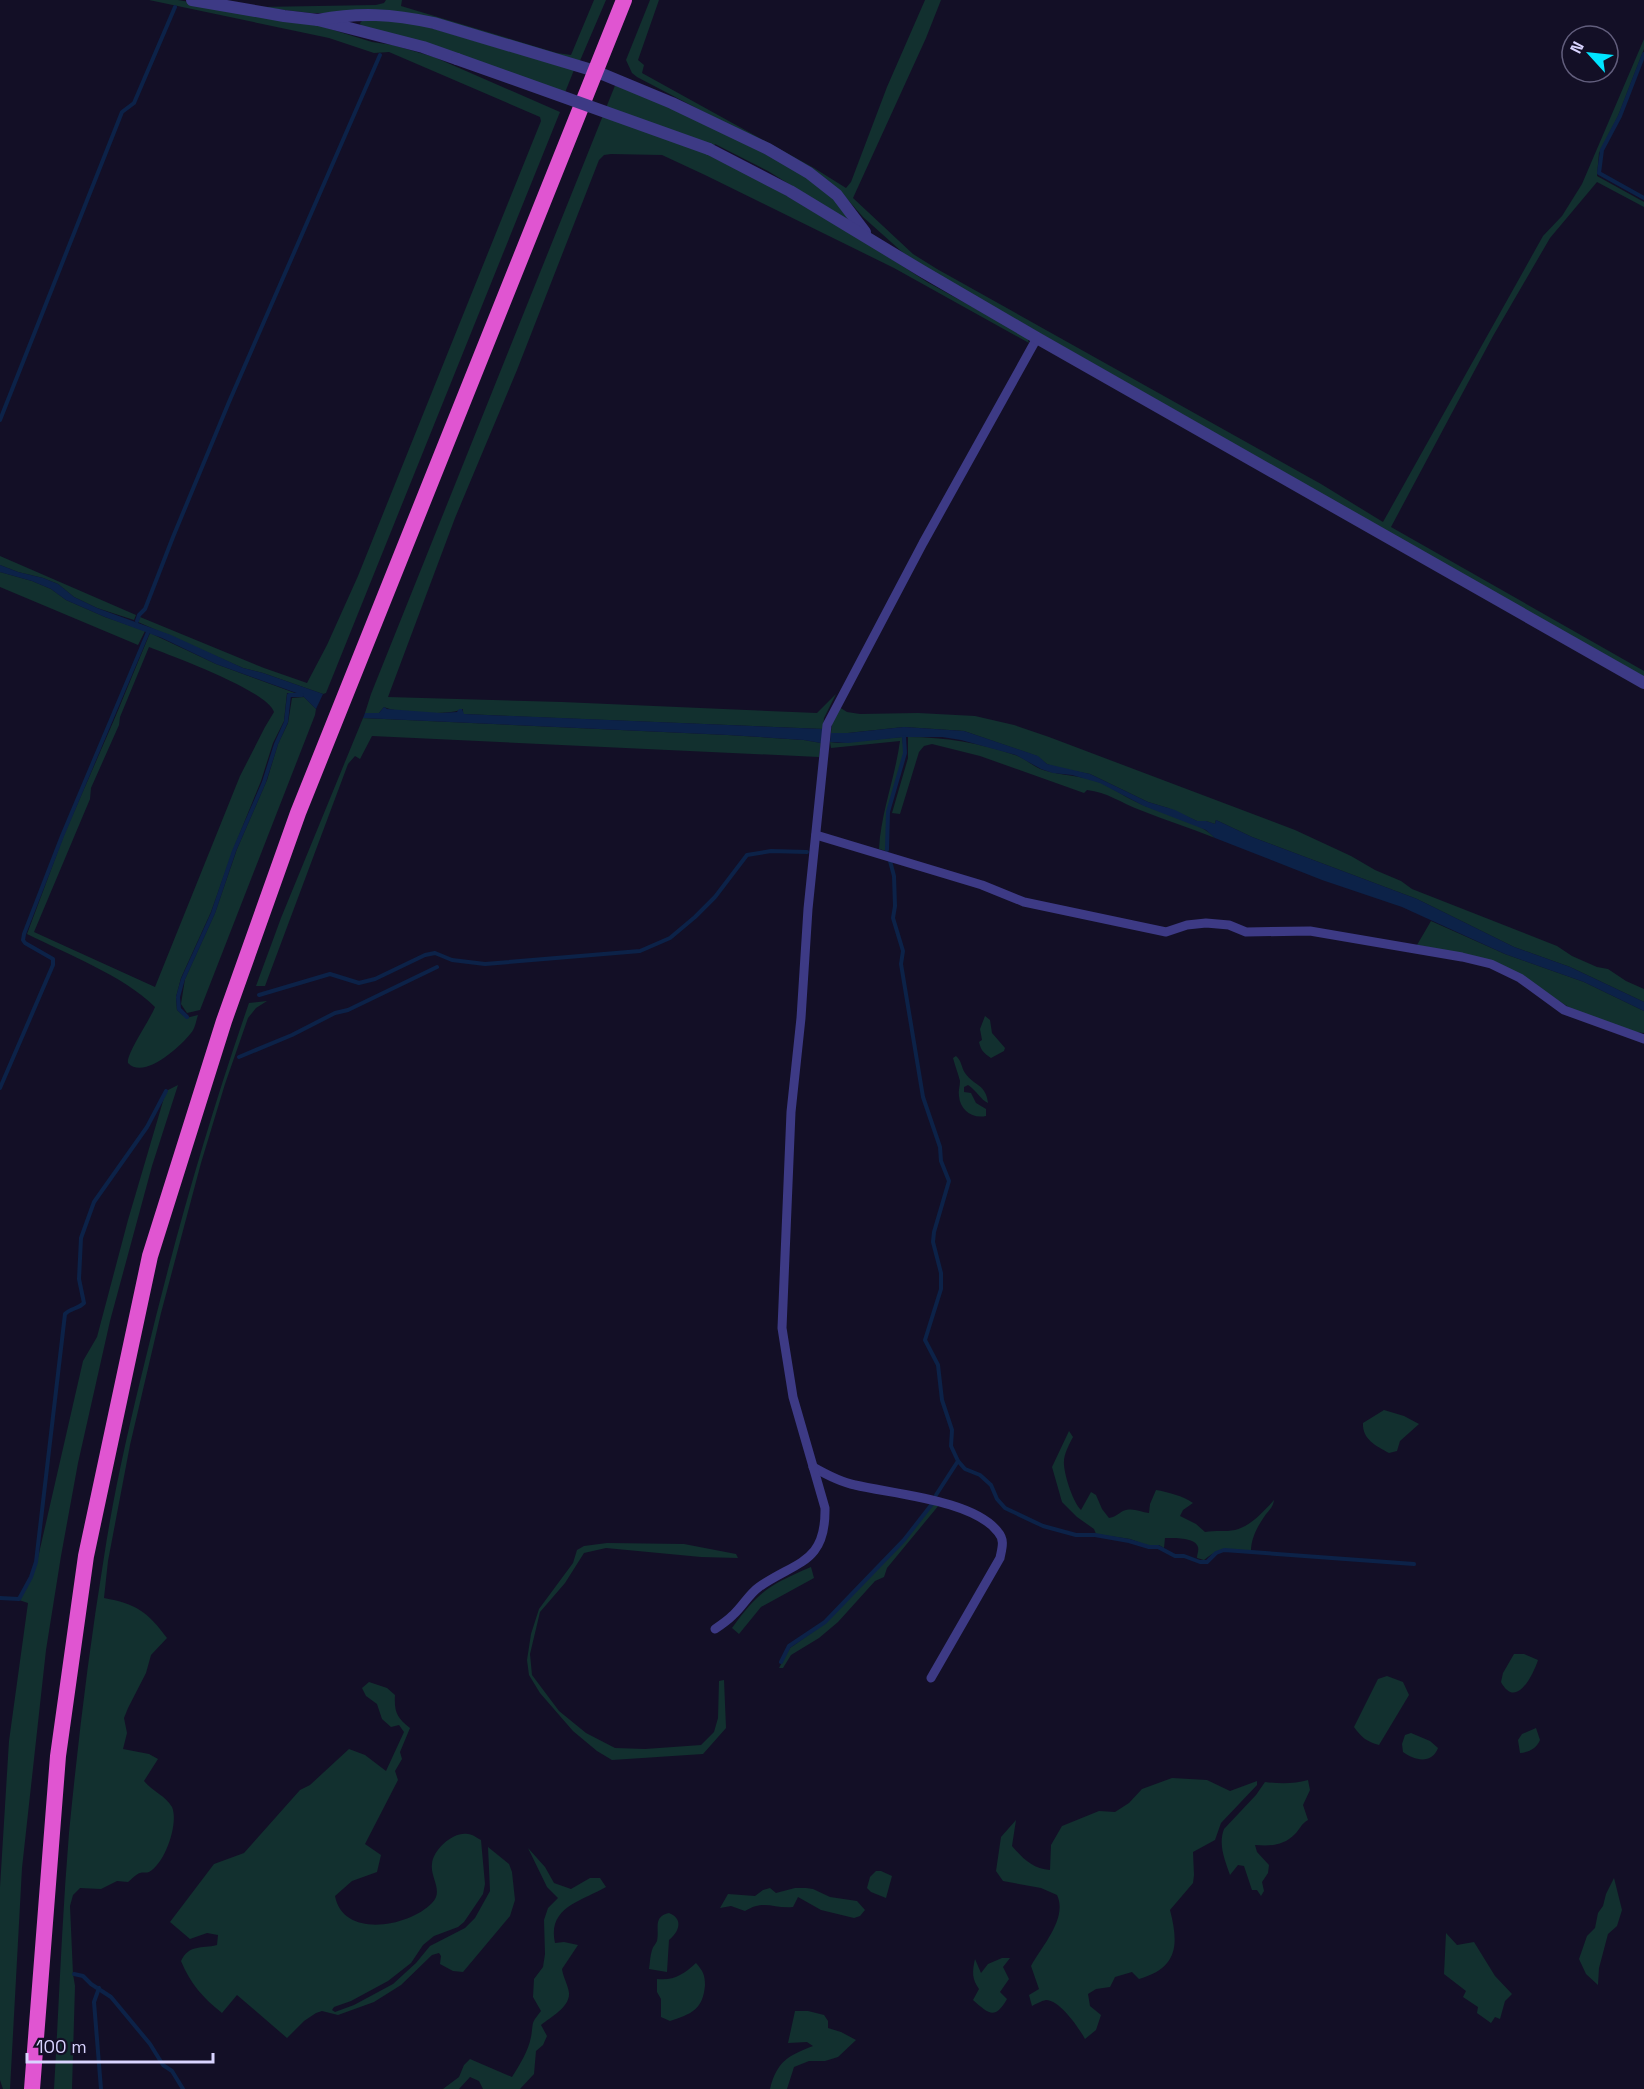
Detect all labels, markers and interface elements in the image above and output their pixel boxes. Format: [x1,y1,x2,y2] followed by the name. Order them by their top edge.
[1560,24,1620,84] north arrow
[1565,38,1589,57] text: N
[27,2026,213,2064] scale bar
[36,2035,87,2058] text: 100 m

